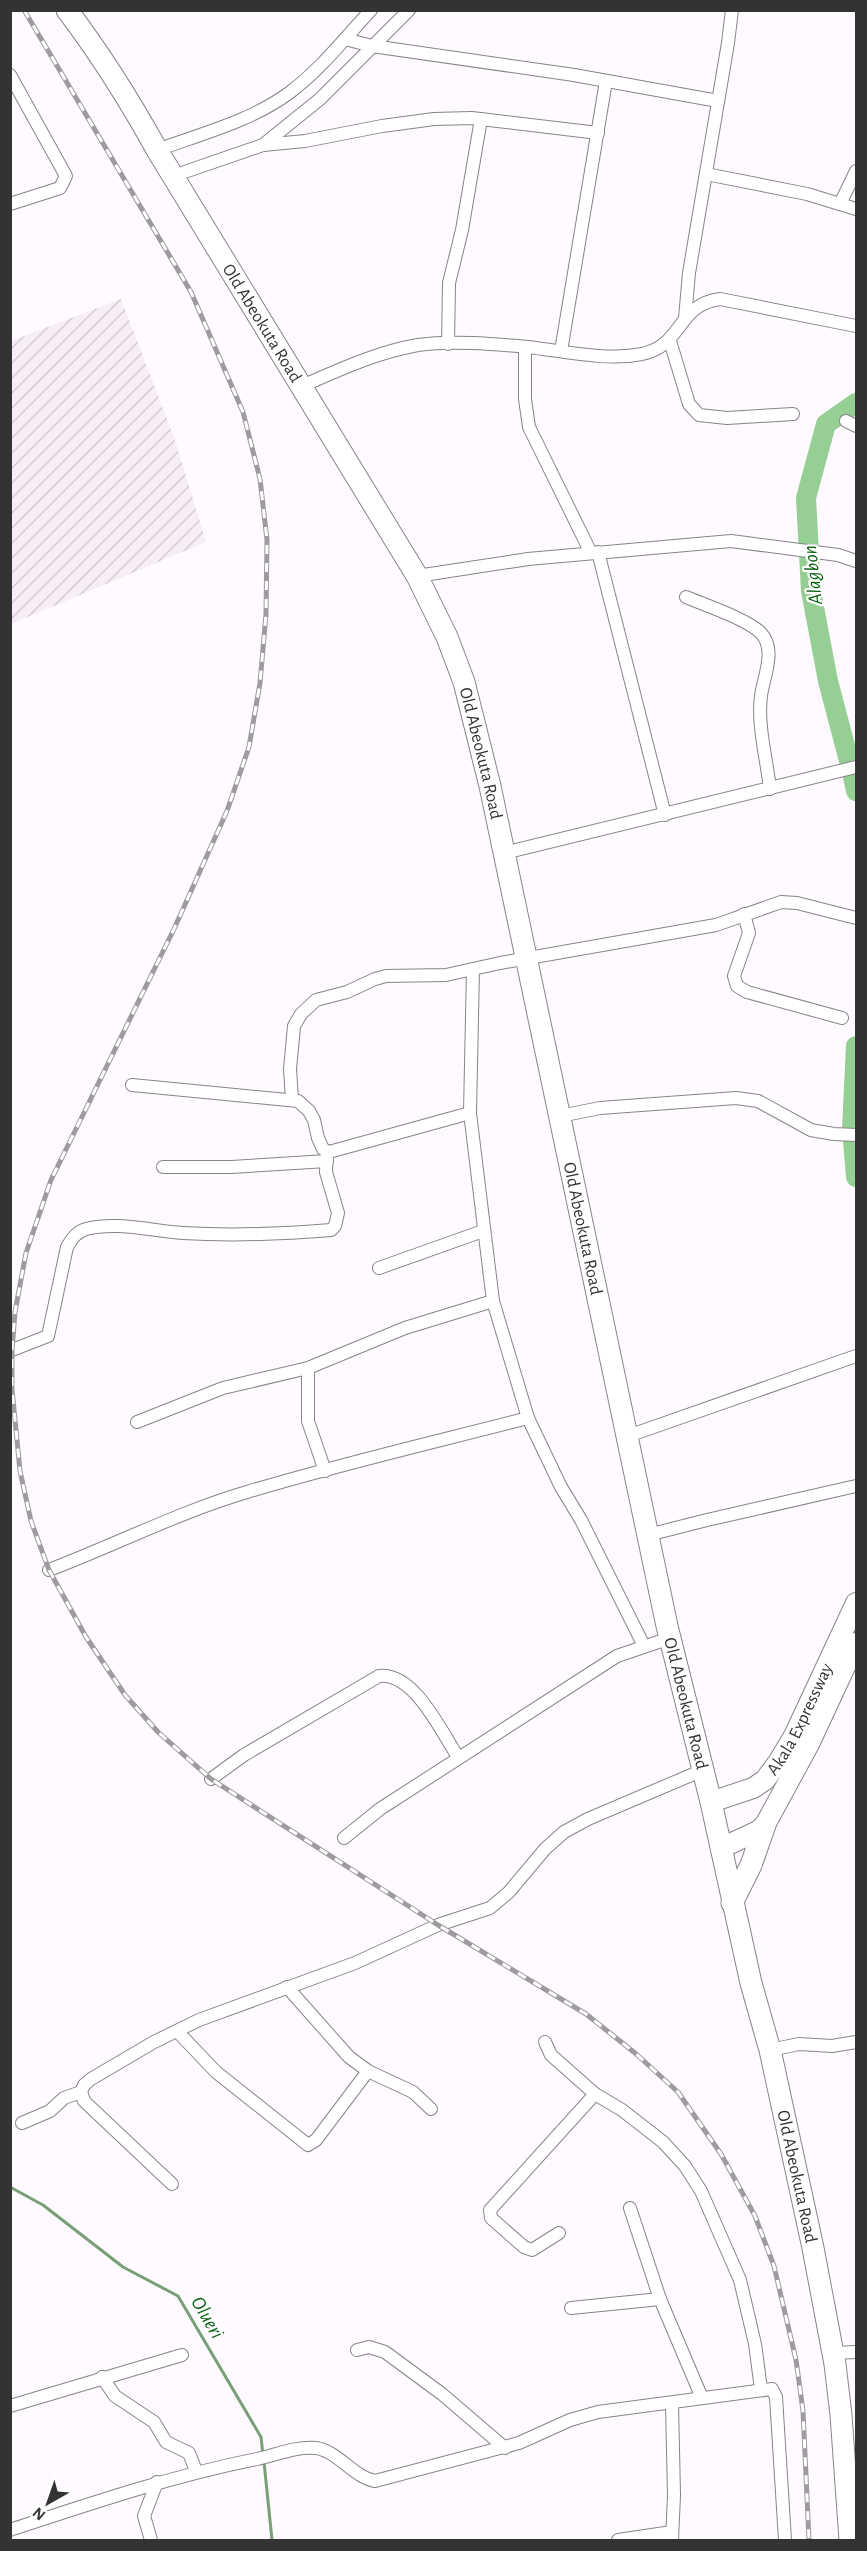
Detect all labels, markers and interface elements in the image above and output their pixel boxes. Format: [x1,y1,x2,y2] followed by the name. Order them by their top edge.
[219,261,305,386] street label: Old Abeokuta Road
[800,544,826,607] water label: Alagbon
[456,686,505,821] street label: Old Abeokuta Road
[559,1160,605,1297] street label: Old Abeokuta Road
[660,1636,710,1771] street label: Old Abeokuta Road
[764,1661,837,1779] street label: Akala Expressway
[773,2108,820,2245] street label: Old Abeokuta Road
[187,2293,227,2342] water label: Olueri
[18,2473,78,2533] north arrow
[30,2504,48,2523] text: N

